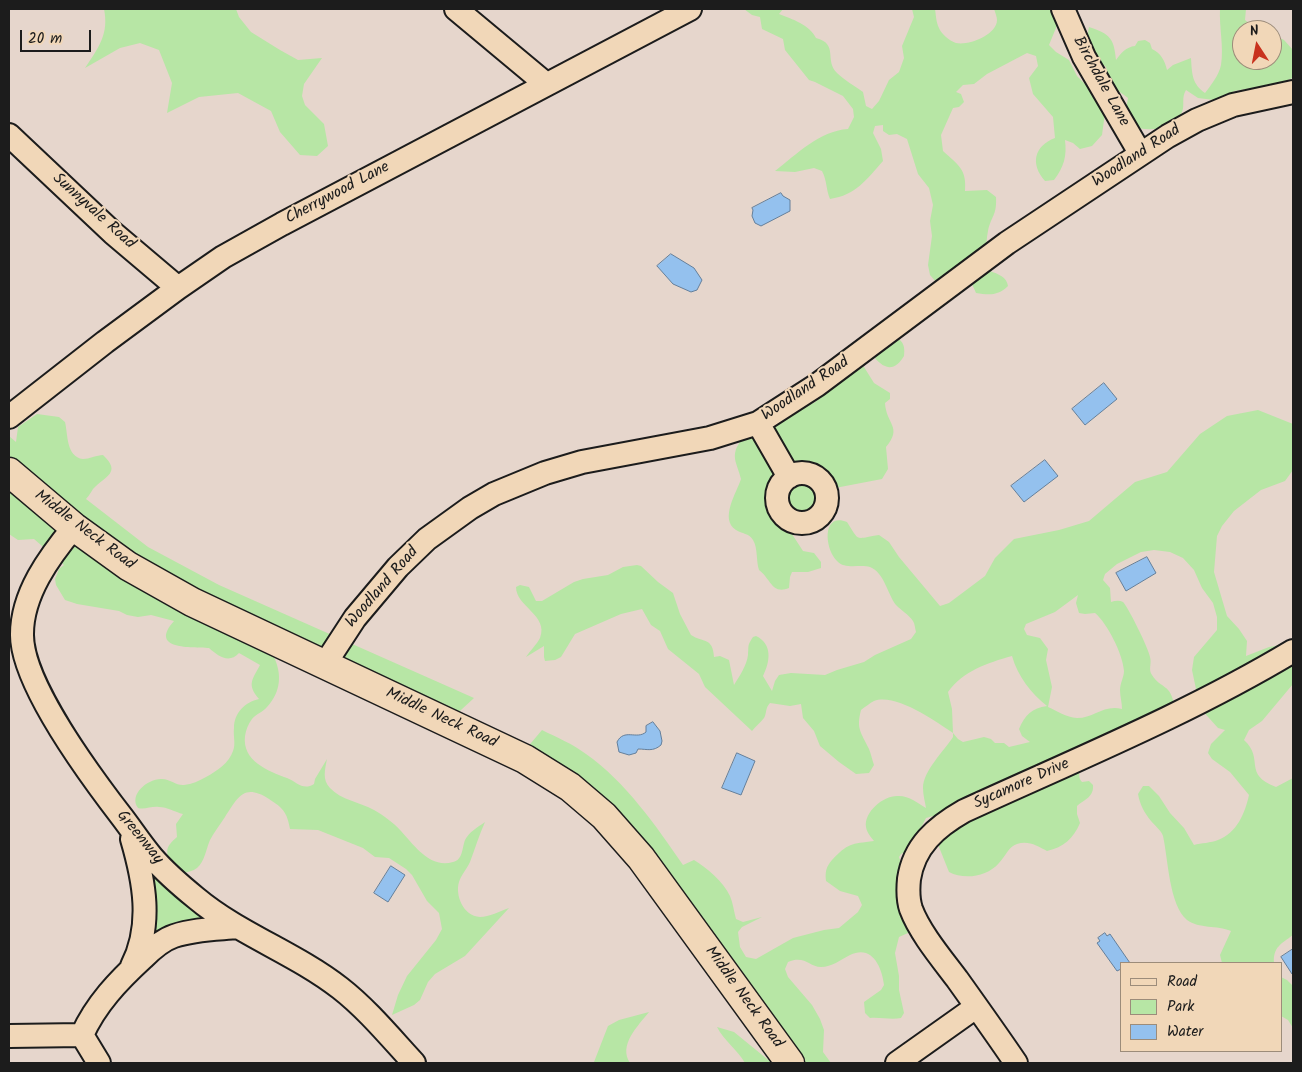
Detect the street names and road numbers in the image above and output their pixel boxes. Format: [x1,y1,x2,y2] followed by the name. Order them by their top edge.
[1067,34,1133,130] street label: Birchdale Lane
[1089,121,1185,193] street label: Woodland Road
[283,159,393,229] street label: Cherrywood Lane
[48,170,138,254] street label: Sunnyvale Road
[759,354,853,426] street label: Woodland Road
[30,487,138,575] street label: Middle Neck Road
[342,543,424,633] street label: Woodland Road
[382,685,500,753] street label: Middle Neck Road
[971,755,1073,815] street label: Sycamore Drive
[111,807,167,869] street label: Greenway
[700,943,786,1053] street label: Middle Neck Road

